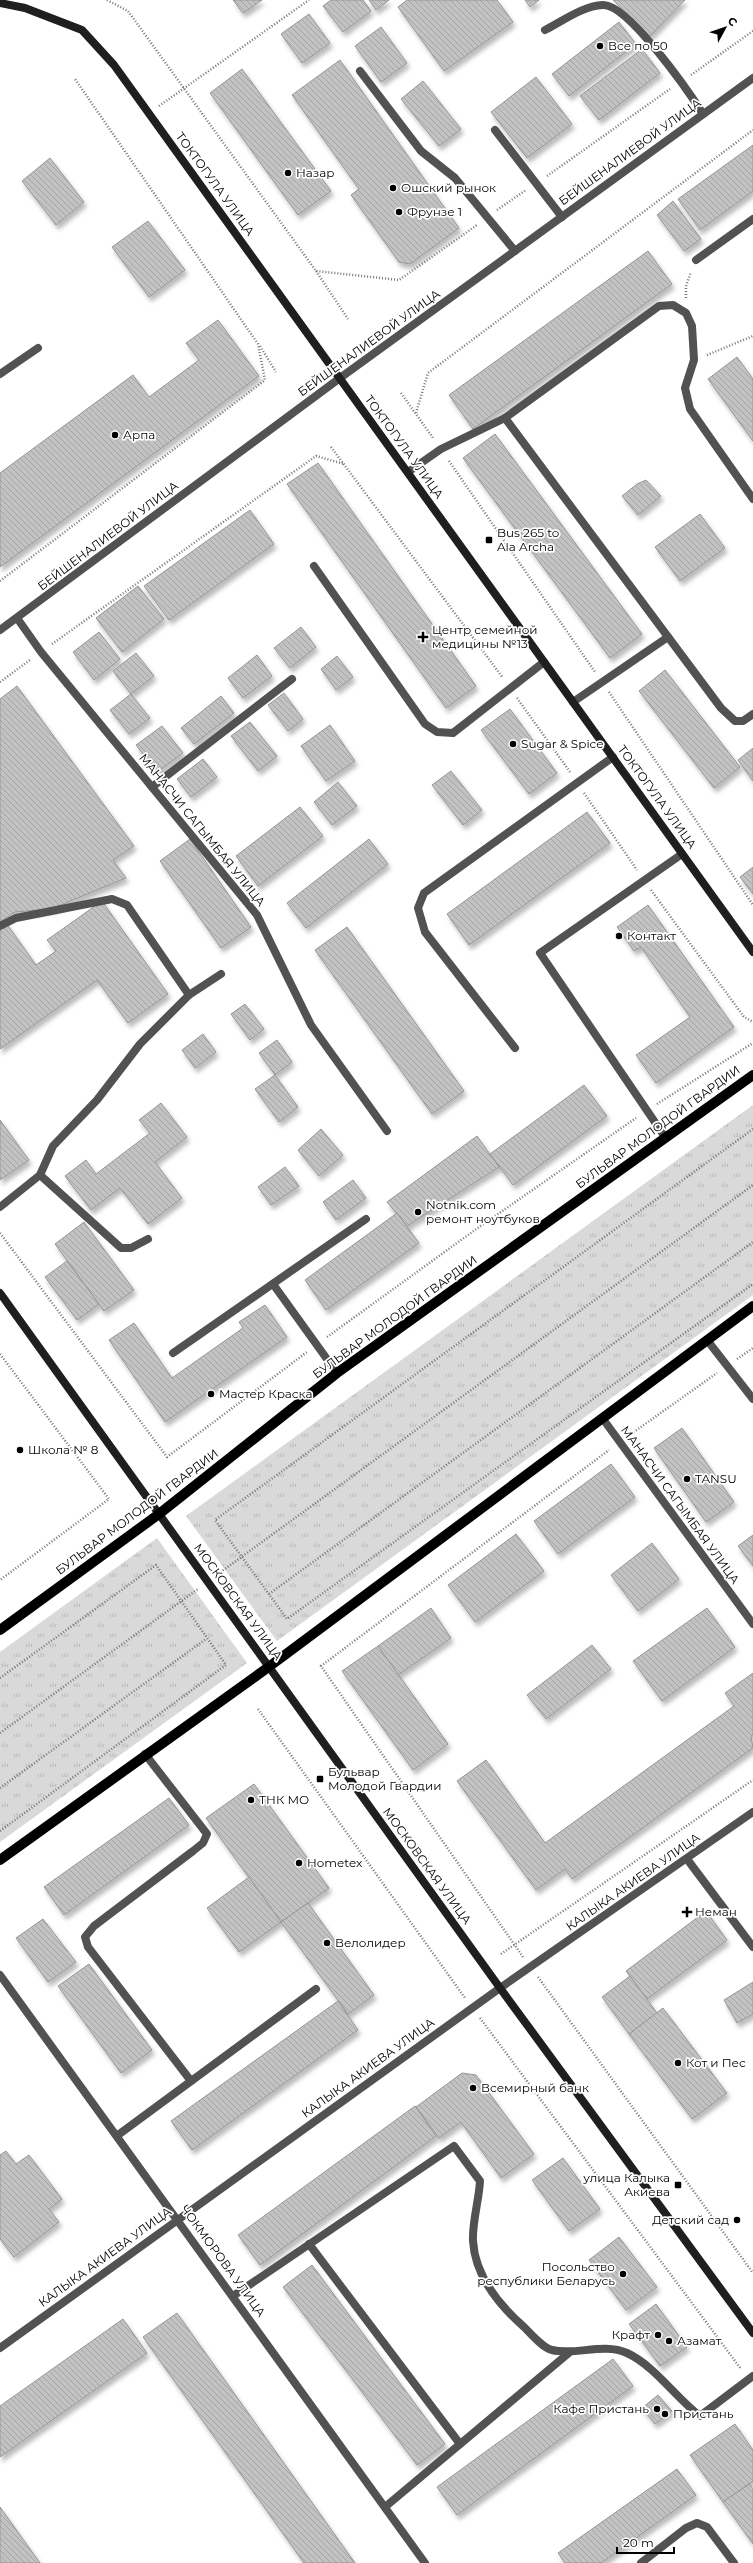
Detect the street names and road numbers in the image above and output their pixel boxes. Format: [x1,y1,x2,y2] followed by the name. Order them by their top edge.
[556,95,704,208] street label: БЕЙШЕНАЛИЕВОЙ УЛИЦА
[173,129,258,238] street label: ТОКТОГУЛА УЛИЦА
[295,286,443,399] street label: БЕЙШЕНАЛИЕВОЙ УЛИЦА
[362,392,447,501] street label: ТОКТОГУЛА УЛИЦА
[35,478,181,593] street label: БЕЙШЕНАЛИЕВОЙ УЛИЦА
[615,742,700,851] street label: ТОКТОГУЛА УЛИЦА
[136,750,269,909] street label: МАНАСЧИ САГЫМБАЯ УЛИЦА
[573,1062,743,1191] street label: БУЛЬВАР МОЛОДОЙ ГВАРДИИ
[310,1252,480,1381] street label: БУЛЬВАР МОЛОДОЙ ГВАРДИИ
[618,1423,743,1587] street label: МАНАСЧИ САГЫМБАЯ УЛИЦА
[52,1446,221,1578] street label: БУЛЬВАР МОЛОДОЙ ГВАРДИИ
[191,1540,286,1663] street label: МОСКОВСКАЯ УЛИЦА
[380,1804,475,1927] street label: МОСКОВСКАЯ УЛИЦА
[563,1829,703,1934] street label: КАЛЫКА АКИЕВА УЛИЦА
[298,2014,437,2121] street label: КАЛЫКА АКИЕВА УЛИЦА
[178,2202,269,2320] street label: ЧОКМОРОВА УЛИЦА
[35,2203,174,2310] street label: КАЛЫКА АКИЕВА УЛИЦА

